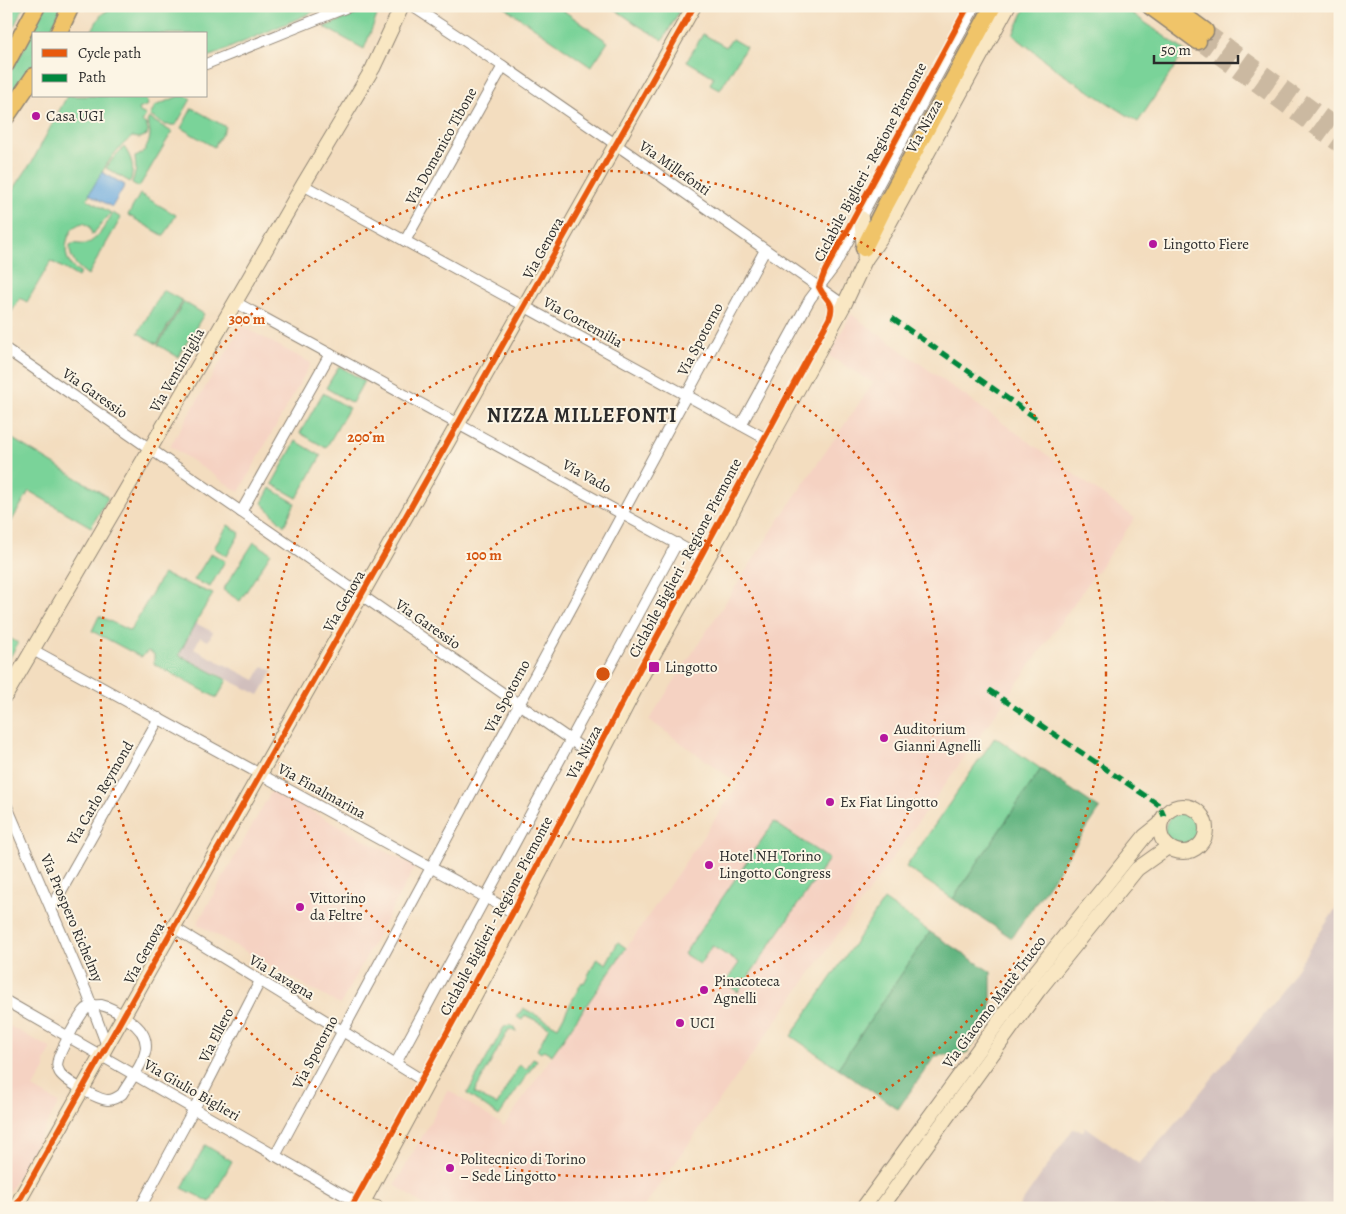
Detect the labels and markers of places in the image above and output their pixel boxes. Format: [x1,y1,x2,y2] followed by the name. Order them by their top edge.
[46,106,104,126] place label: Casa UGI
[30,110,42,122] marker: Casa UGI
[1163,234,1249,254] place label: Lingotto Fiere
[1147,238,1159,250] marker: Lingotto Fiere
[665,657,717,677] place label: Lingotto
[647,660,661,674] marker: Lingotto
[594,665,612,683] centre of rings
[893,719,981,756] place label: Auditorium Gianni Agnelli
[878,732,890,744] marker: Auditorium Gianni Agnelli
[840,792,938,812] place label: Ex Fiat Lingotto
[824,796,836,808] marker: Ex Fiat Lingotto
[719,846,831,883] place label: Hotel NH Torino Lingotto Congress
[703,859,715,871] marker: Hotel NH Torino Lingotto Congress
[309,888,366,925] place label: Vittorino da Feltre
[294,901,306,913] marker: Vittorino da Feltre
[713,971,780,1008] place label: Pinacoteca Agnelli
[698,984,710,996] marker: Pinacoteca Agnelli
[690,1013,715,1033] place label: UCI
[674,1017,686,1029] marker: UCI
[460,1149,586,1186] place label: Politecnico di Torino – Sede Lingotto
[444,1162,456,1174] marker: Politecnico di Torino – Sede Lingotto

